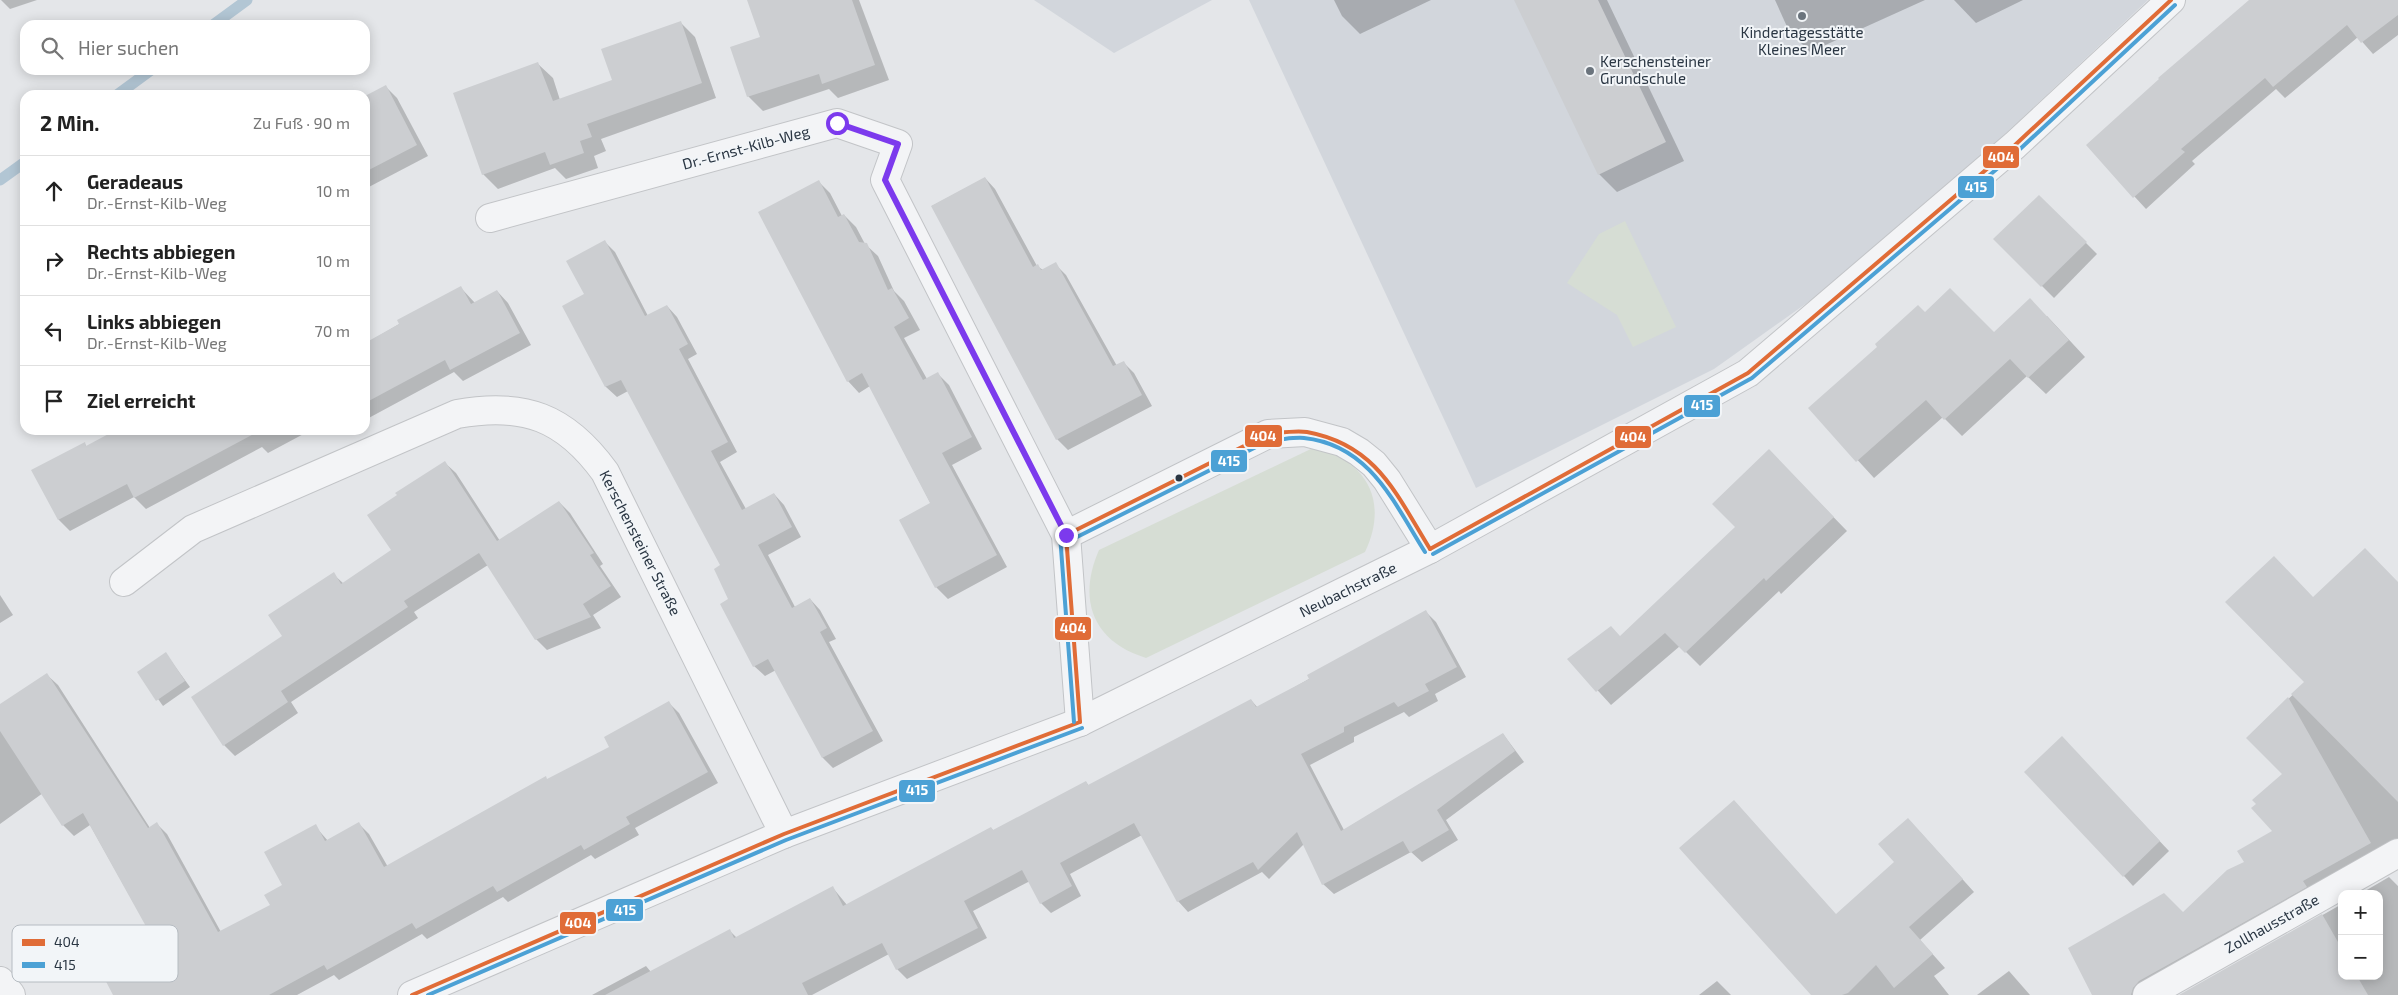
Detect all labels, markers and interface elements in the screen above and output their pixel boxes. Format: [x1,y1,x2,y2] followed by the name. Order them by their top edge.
[1796,10,1808,22] marker: Kindertagesstätte Kleines Meer
[20,20,370,75] search box
[1741,23,1863,58] place label: Kindertagesstätte Kleines Meer
[38,34,66,62] icon: search
[78,36,179,59] text: Hier suchen
[1600,52,1711,87] place label: Kerschensteiner Grundschule
[1584,65,1596,77] marker: Kerschensteiner Grundschule
[40,110,100,135] text: 2 Min.
[826,112,849,135] route start
[253,113,350,132] text: Zu Fuß · 90 m
[680,121,812,173] street label: Dr.-Ernst-Kilb-Weg
[1982,145,2020,169] line badge: 404
[1988,148,2014,165] text: 404
[87,170,183,193] text: Geradeaus
[1957,175,1995,199] line badge: 415
[40,177,68,205] icon: ahead
[1965,178,1988,195] text: 415
[316,181,350,200] text: 10 m
[87,193,227,212] text: Dr.-Ernst-Kilb-Weg
[87,240,235,263] text: Rechts abbiegen
[40,247,68,275] icon: right
[316,251,350,270] text: 10 m
[87,263,227,282] text: Dr.-Ernst-Kilb-Weg
[87,310,221,333] text: Links abbiegen
[40,317,68,345] icon: left
[315,321,350,340] text: 70 m
[87,333,227,352] text: Dr.-Ernst-Kilb-Weg
[40,387,68,415] icon: arrive
[87,389,196,412] text: Ziel erreicht
[1683,394,1721,418] line badge: 415
[1691,396,1714,413] text: 415
[1244,424,1283,448] line badge: 404
[1614,425,1652,449] line badge: 404
[1250,427,1276,444] text: 404
[1620,428,1646,445] text: 404
[1210,449,1248,473] line badge: 415
[1218,452,1241,469] text: 415
[596,467,685,618] street label: Kerschensteiner Straße
[1174,473,1184,483] unlabelled marker
[1055,524,1078,547] route end
[1296,558,1399,620] street label: Neubachstraße
[1054,616,1092,641] line badge: 404
[1060,619,1086,636] text: 404
[898,779,936,803] line badge: 415
[906,781,929,798] text: 415
[2221,890,2322,956] street label: Zollhausstraße
[2338,890,2383,980] map controls
[2338,890,2383,935] button: +
[605,898,644,922] line badge: 415
[614,901,637,918] text: 415
[559,911,597,935] line badge: 404
[565,914,591,931] text: 404
[12,925,178,982] legend
[54,933,80,950] text: 404
[2338,935,2383,980] button: −
[54,956,76,973] text: 415

